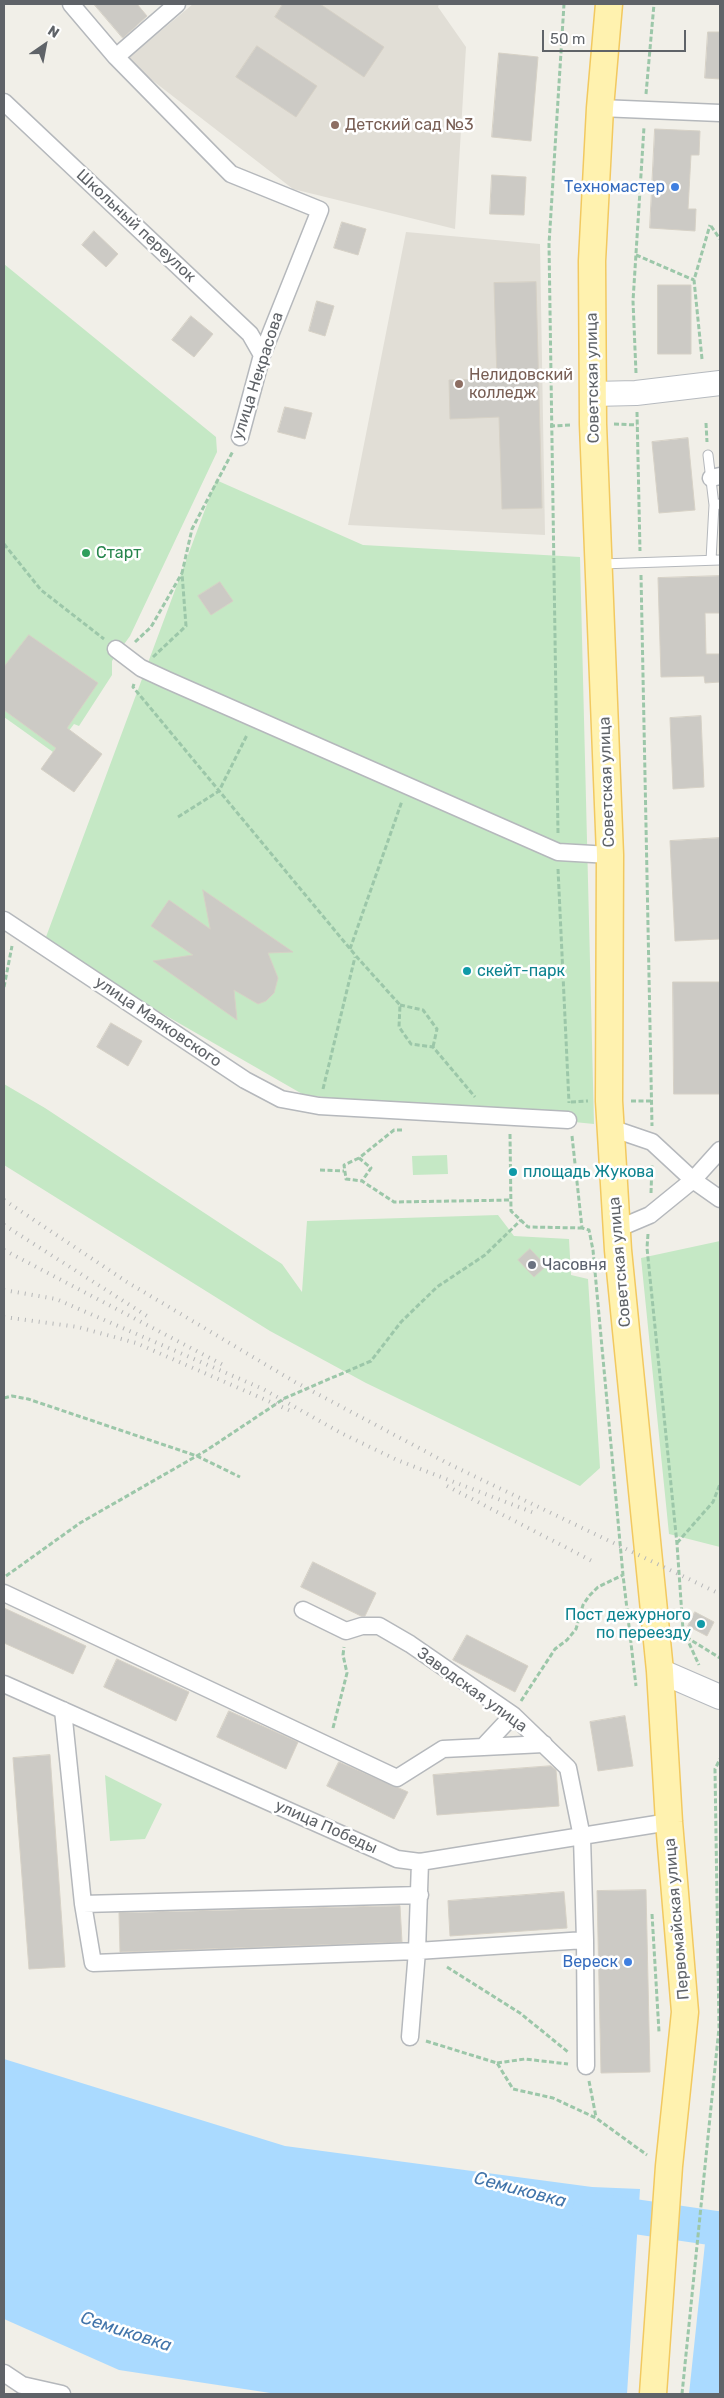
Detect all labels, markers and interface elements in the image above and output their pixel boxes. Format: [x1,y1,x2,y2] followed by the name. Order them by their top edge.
[20,20,70,70] north arrow
[544,20,688,52] scale bar
[45,22,62,42] text: N
[550,30,585,48] text: 50 m
[345,115,474,135] place label: Детский сад №3
[329,119,341,131] marker: Детский сад №3
[72,166,200,286] street label: Школьный переулок
[564,177,665,197] place label: Техномастер
[669,181,681,193] marker: Техномастер
[228,310,288,442] street label: улица Некрасова
[582,312,604,444] street label: Советская улица
[469,365,573,403] place label: Нелидовский колледж
[453,378,465,390] marker: Нелидовский колледж
[96,543,141,563] place label: Старт
[80,547,92,559] marker: Старт
[595,716,619,848] street label: Советская улица
[477,961,565,981] place label: скейт-парк
[461,965,473,977] marker: скейт-парк
[91,972,225,1072] street label: улица Маяковского
[523,1162,654,1182] place label: площадь Жукова
[507,1166,519,1178] marker: площадь Жукова
[605,1196,635,1328] street label: Советская улица
[542,1255,607,1275] place label: Часовня
[526,1259,538,1271] marker: Часовня
[565,1605,691,1643] place label: Пост дежурного по переезду
[695,1618,707,1630] marker: Пост дежурного по переезду
[413,1644,531,1736] street label: Заводская улица
[272,1796,380,1858] street label: улица Победы
[660,1837,694,2001] street label: Первомайская улица
[562,1952,618,1972] place label: Вереск
[622,1956,634,1968] marker: Вереск
[472,2167,568,2213] water label: Семиковка
[78,2307,174,2357] water label: Семиковка

